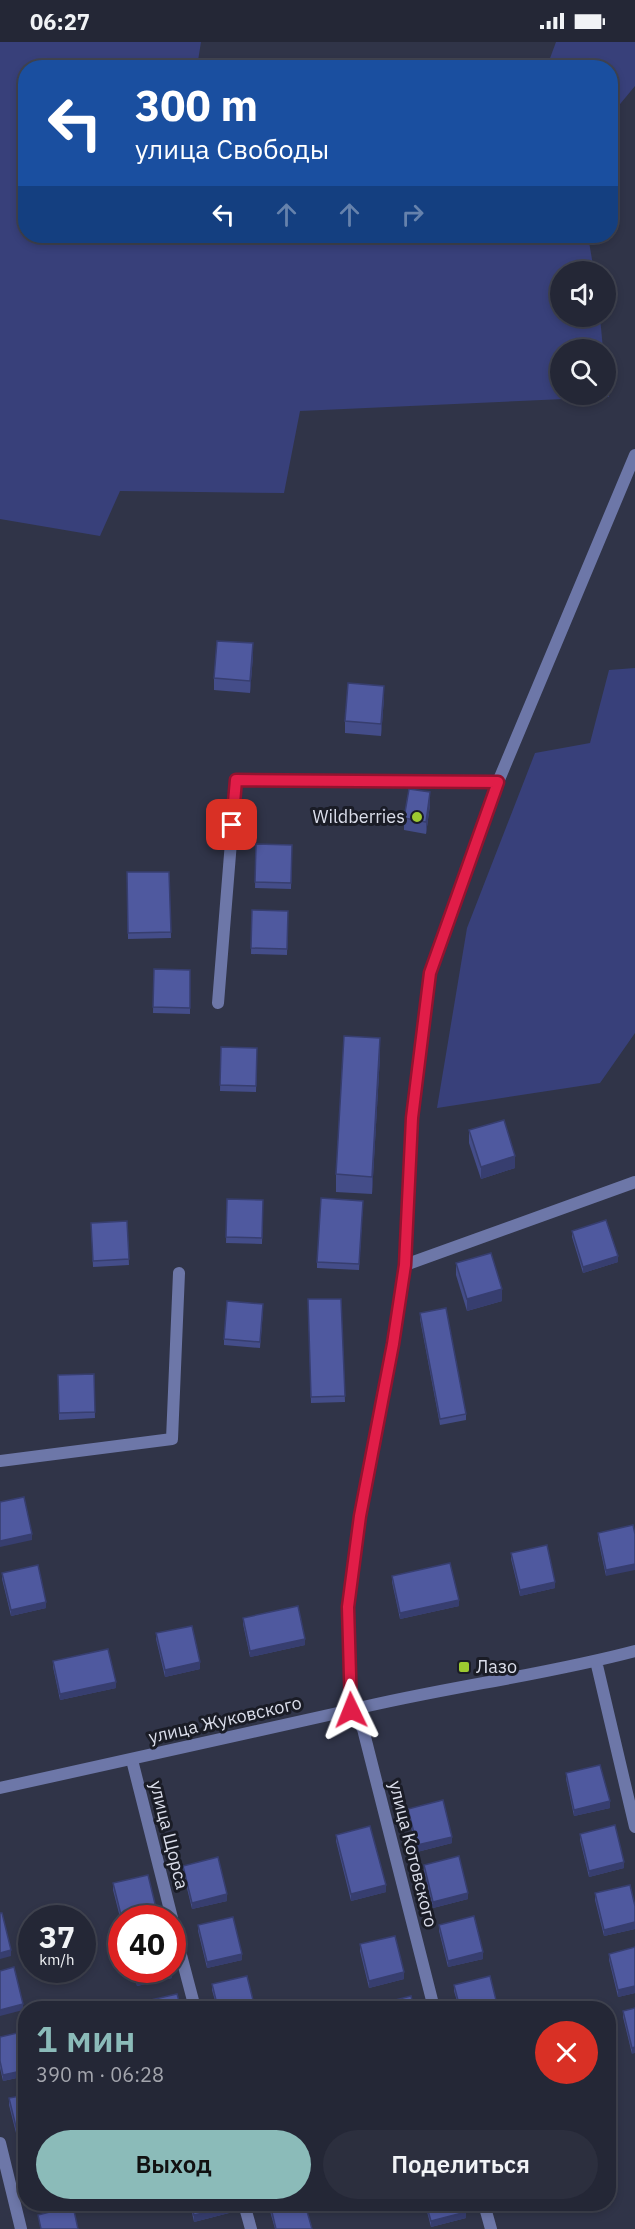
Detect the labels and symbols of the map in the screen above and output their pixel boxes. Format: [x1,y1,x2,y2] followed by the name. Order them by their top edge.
[206,799,257,850] pin
[312,805,405,828] place label: Wildberries
[410,810,424,824] marker: Wildberries
[476,1655,517,1678] place label: Лазо
[457,1660,471,1674] marker: Лазо
[319,1678,383,1742] position arrow
[146,1691,304,1748] street label: улица Жуковского
[145,1778,194,1892] street label: улица Щорса
[384,1778,443,1929] street label: улица Котовского
[108,1905,186,1983] speed limit sign: 40

